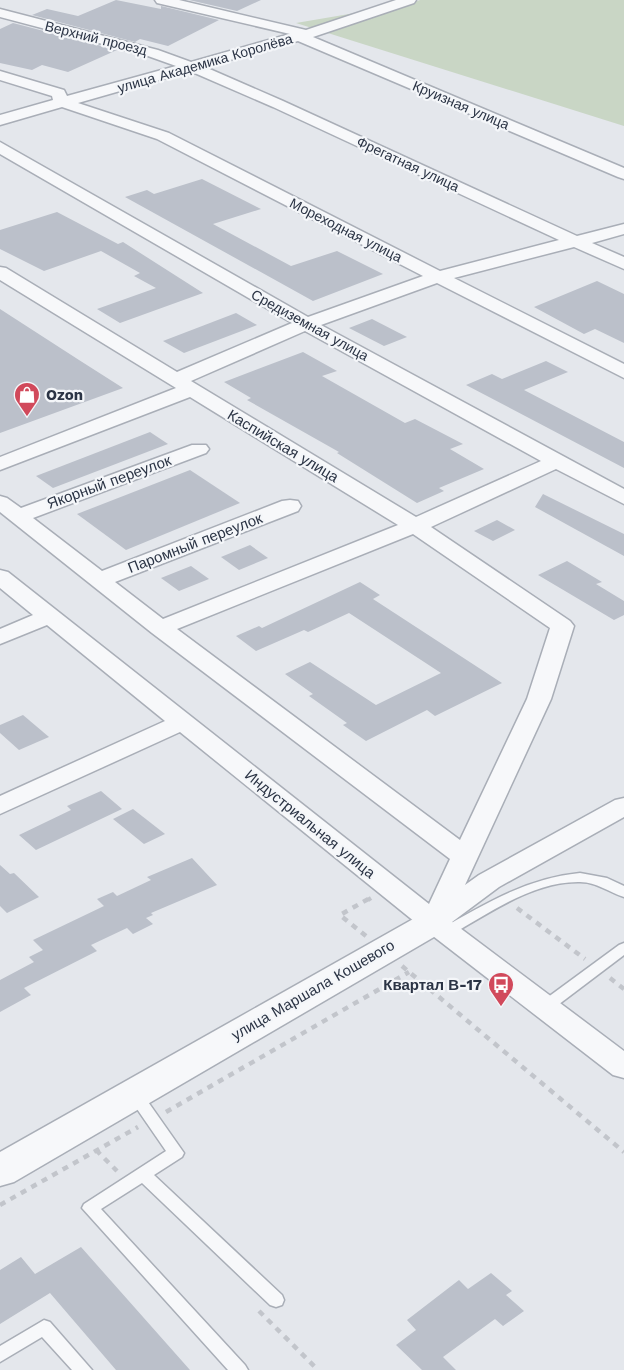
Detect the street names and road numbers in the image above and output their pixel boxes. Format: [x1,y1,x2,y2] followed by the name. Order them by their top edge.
[43,18,149,58] street label: Верхний проезд
[116,30,295,96] street label: улица Академика Королёва
[410,77,512,133] street label: Круизная улица
[354,133,462,195] street label: Фрегатная улица
[287,195,405,265] street label: Мореходная улица
[249,286,372,364] street label: Средиземная улица
[224,406,342,487] street label: Каспийская улица
[44,451,174,513] street label: Якорный переулок
[125,509,265,577] street label: Паромный переулок
[241,766,379,882] street label: Индустриальная улица
[228,936,398,1044] street label: улица Маршала Кошевого

